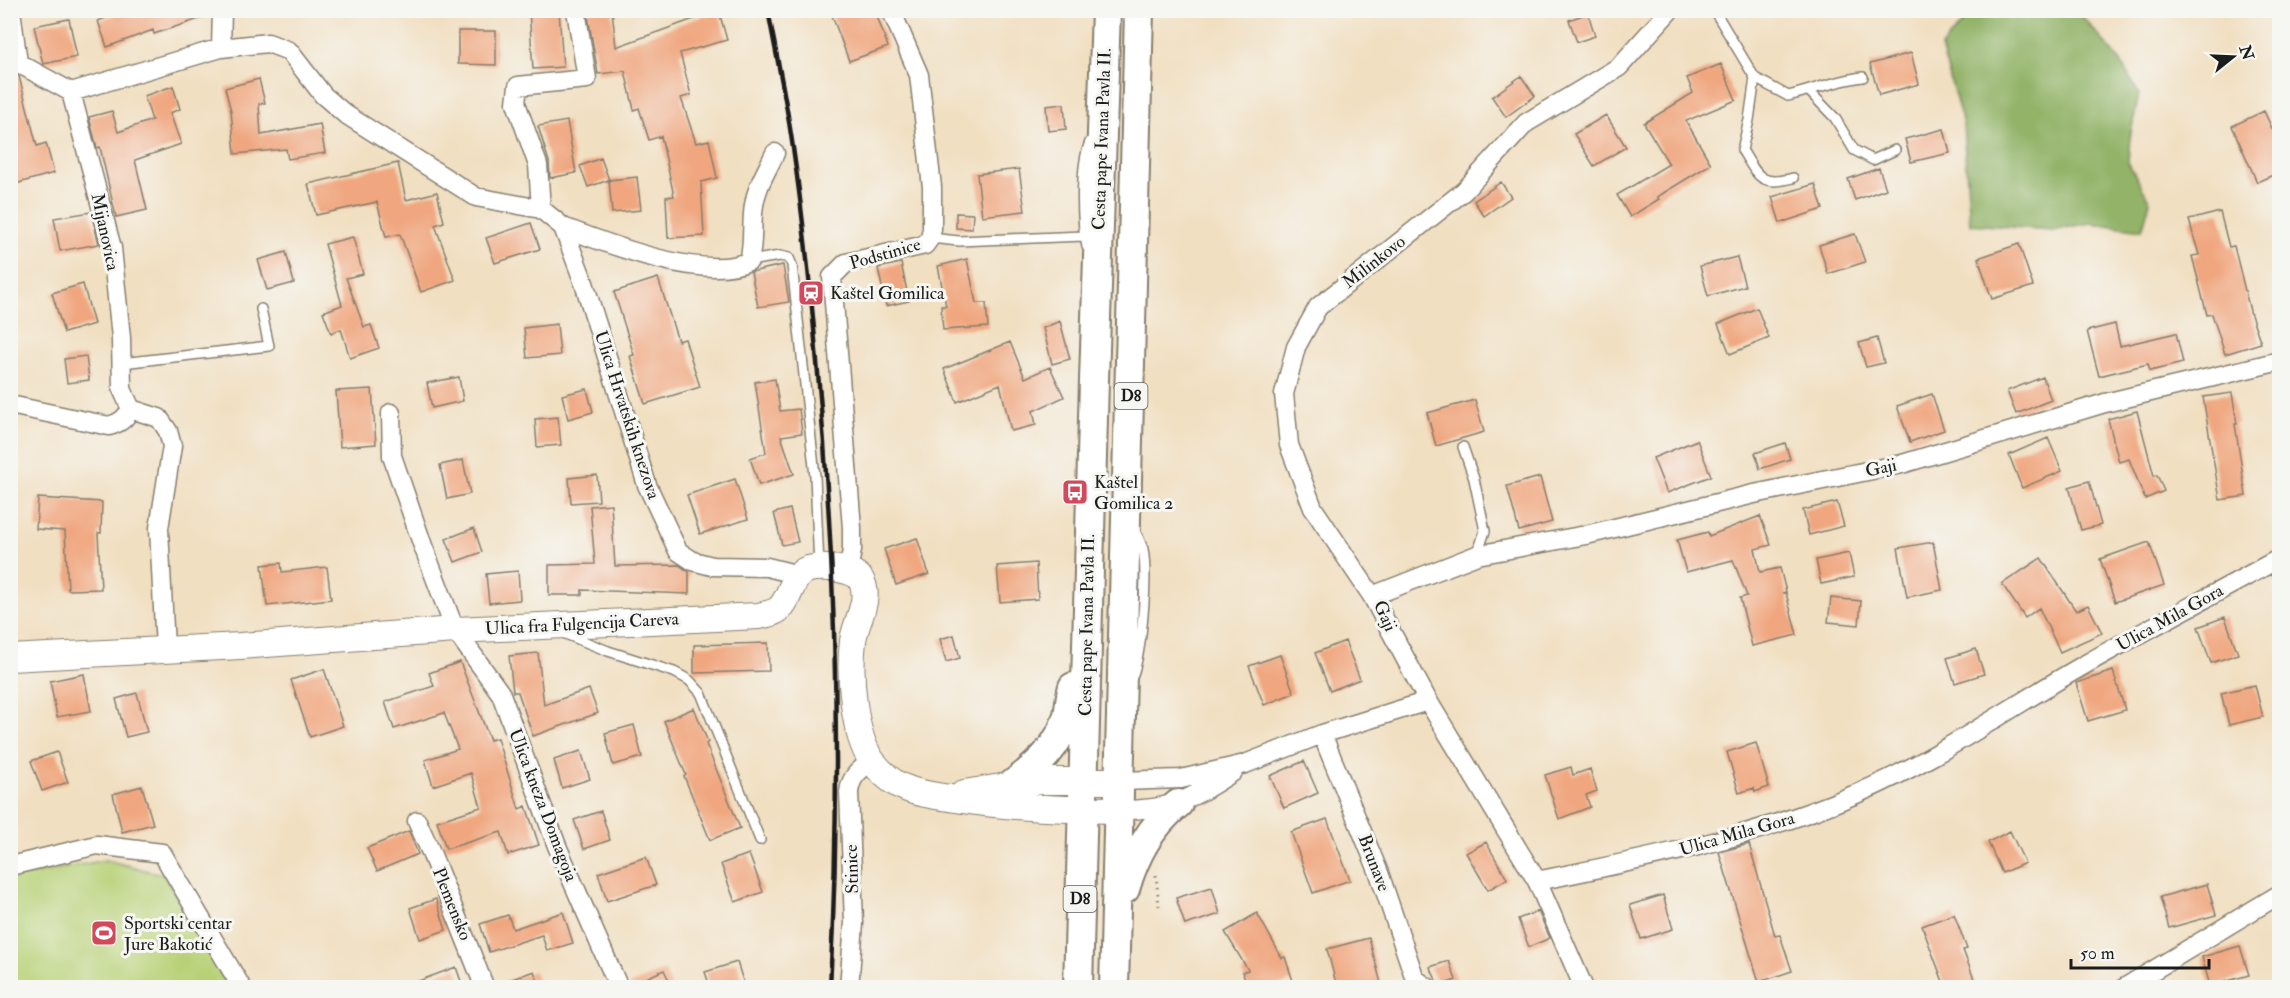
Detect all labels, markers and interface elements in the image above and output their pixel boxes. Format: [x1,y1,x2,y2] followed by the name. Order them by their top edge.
[2203,27,2263,87] north arrow
[2234,42,2258,63] text: N
[1087,48,1117,230] street label: Cesta pape Ivana Pavla II.
[86,191,125,273] street label: Mijanovica
[1338,230,1410,294] street label: Milinkovo
[847,233,924,275] street label: Podstinice
[796,278,826,308] station icon: Kaštel Gomilica
[830,282,945,305] place label: Kaštel Gomilica
[589,328,665,503] street label: Ulica Hrvatskih knezova
[1114,383,1148,409] road number: D8
[1863,453,1899,483] street label: Gaji
[1094,471,1173,515] place label: Kaštel Gomilica 2
[1060,477,1090,507] bus stop icon: Kaštel Gomilica 2
[1074,534,1100,716] street label: Cesta pape Ivana Pavla II.
[2112,579,2228,657] street label: Ulica Mila Gora
[1368,597,1402,635] street label: Gaji
[484,607,680,641] street label: Ulica fra Fulgencija Careva
[503,725,583,885] street label: Ulica kneza Domagoja
[1677,806,1798,861] street label: Ulica Mila Gora
[1353,831,1396,895] street label: Brunave
[840,843,864,894] street label: Stinice
[427,864,477,944] street label: Plemensko
[1064,886,1096,912] road number: D8
[123,912,232,956] place label: Sportski centar Jure Bakotić
[89,918,119,948] sports icon: Sportski centar Jure Bakotić
[2071,932,2209,970] scale bar
[2080,942,2115,965] text: 50 m

